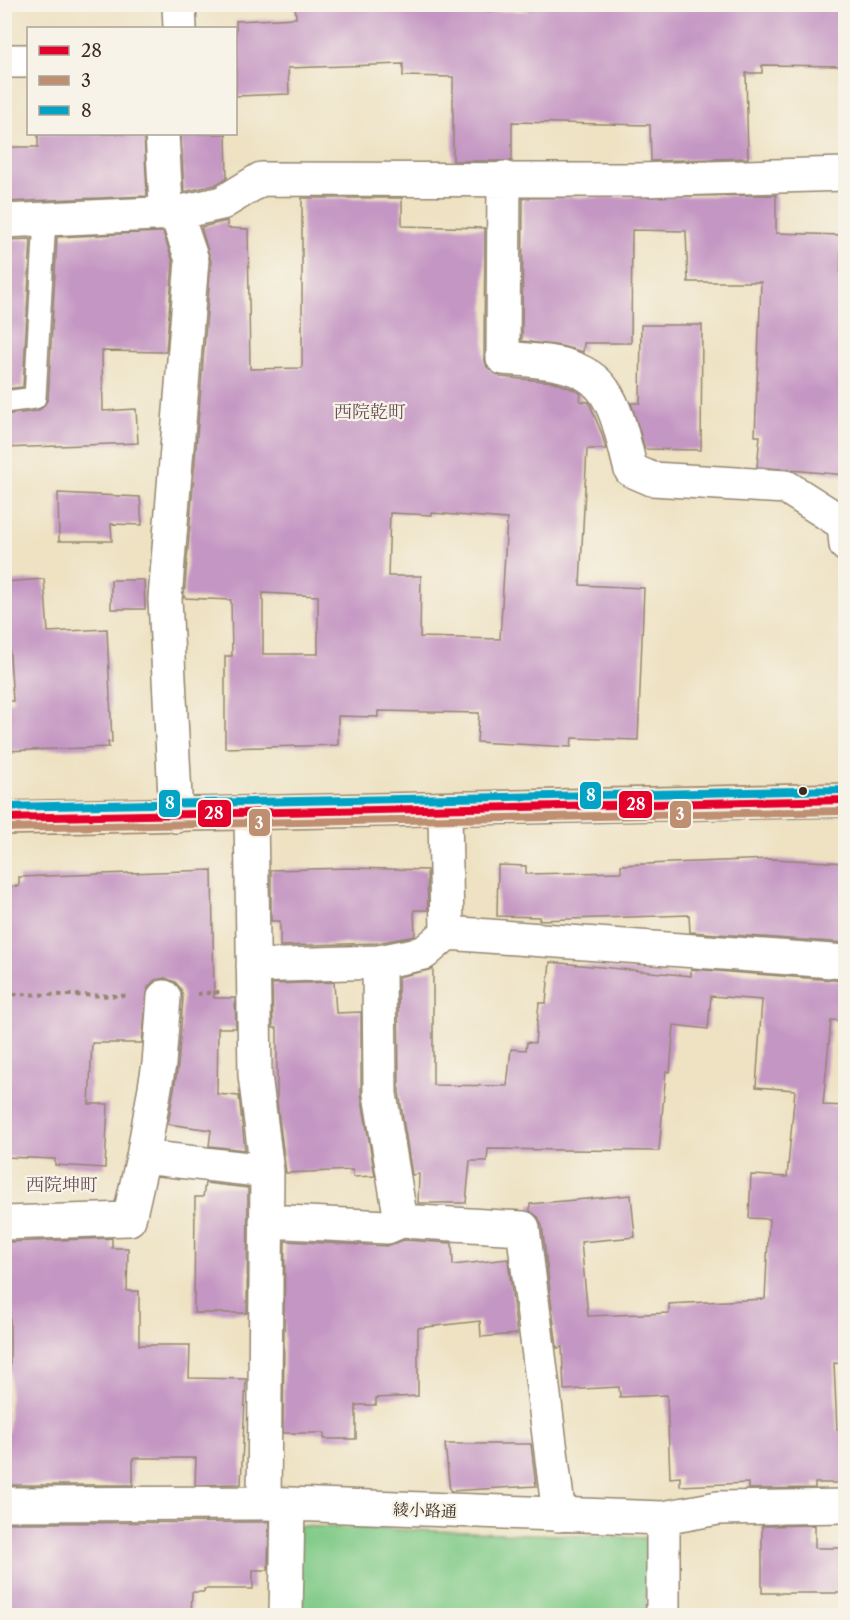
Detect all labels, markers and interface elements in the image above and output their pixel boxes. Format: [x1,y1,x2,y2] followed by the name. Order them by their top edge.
[27,27,237,135] legend
[81,40,102,62] text: 28
[81,70,91,92] text: 3
[81,100,92,122] text: 8
[334,401,406,423] district label: 西院乾町
[579,781,602,810] line badge: 8
[586,785,596,805] text: 8
[797,785,809,797] unlabelled marker
[158,789,181,818] line badge: 8
[618,790,653,819] line badge: 28
[165,793,175,813] text: 8
[626,794,646,814] text: 28
[197,799,232,828] line badge: 28
[669,800,692,829] line badge: 3
[204,803,224,823] text: 28
[675,804,685,824] text: 3
[248,808,271,837] line badge: 3
[254,813,264,833] text: 3
[26,1174,98,1196] district label: 西院坤町
[393,1499,457,1521] street label: 綾小路通

